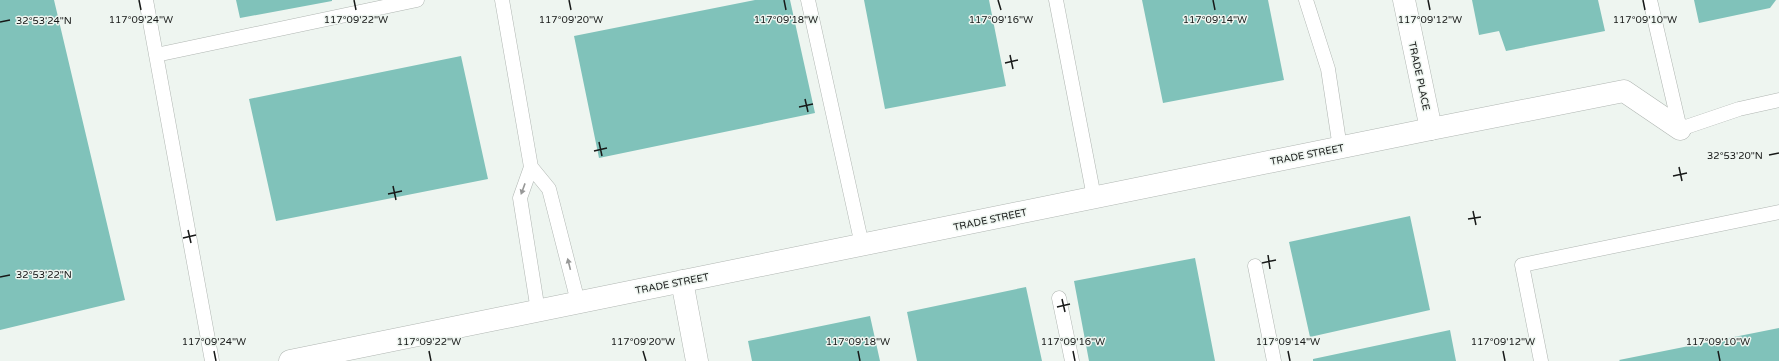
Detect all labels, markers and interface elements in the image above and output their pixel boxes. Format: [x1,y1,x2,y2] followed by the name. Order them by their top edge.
[109,14,173,26] text: 117°09'24"W
[324,14,388,26] text: 117°09'22"W
[539,14,603,26] text: 117°09'20"W
[754,14,818,26] text: 117°09'18"W
[969,14,1033,26] text: 117°09'16"W
[1183,14,1247,26] text: 117°09'14"W
[1398,14,1462,26] text: 117°09'12"W
[1613,14,1677,26] text: 117°09'10"W
[16,15,72,27] text: 32°53'24"N
[1406,41,1432,112] street label: TRADE PLACE
[1269,142,1345,168] street label: TRADE STREET
[1707,150,1763,162] text: 32°53'20"N
[520,184,526,196] one-way arrow
[952,206,1028,234] street label: TRADE STREET
[566,258,572,270] one-way arrow
[16,269,72,281] text: 32°53'22"N
[634,271,710,297] street label: TRADE STREET
[182,336,246,348] text: 117°09'24"W
[397,336,461,348] text: 117°09'22"W
[611,336,675,348] text: 117°09'20"W
[826,336,890,348] text: 117°09'18"W
[1041,336,1105,348] text: 117°09'16"W
[1256,336,1320,348] text: 117°09'14"W
[1471,336,1535,348] text: 117°09'12"W
[1686,336,1750,348] text: 117°09'10"W

